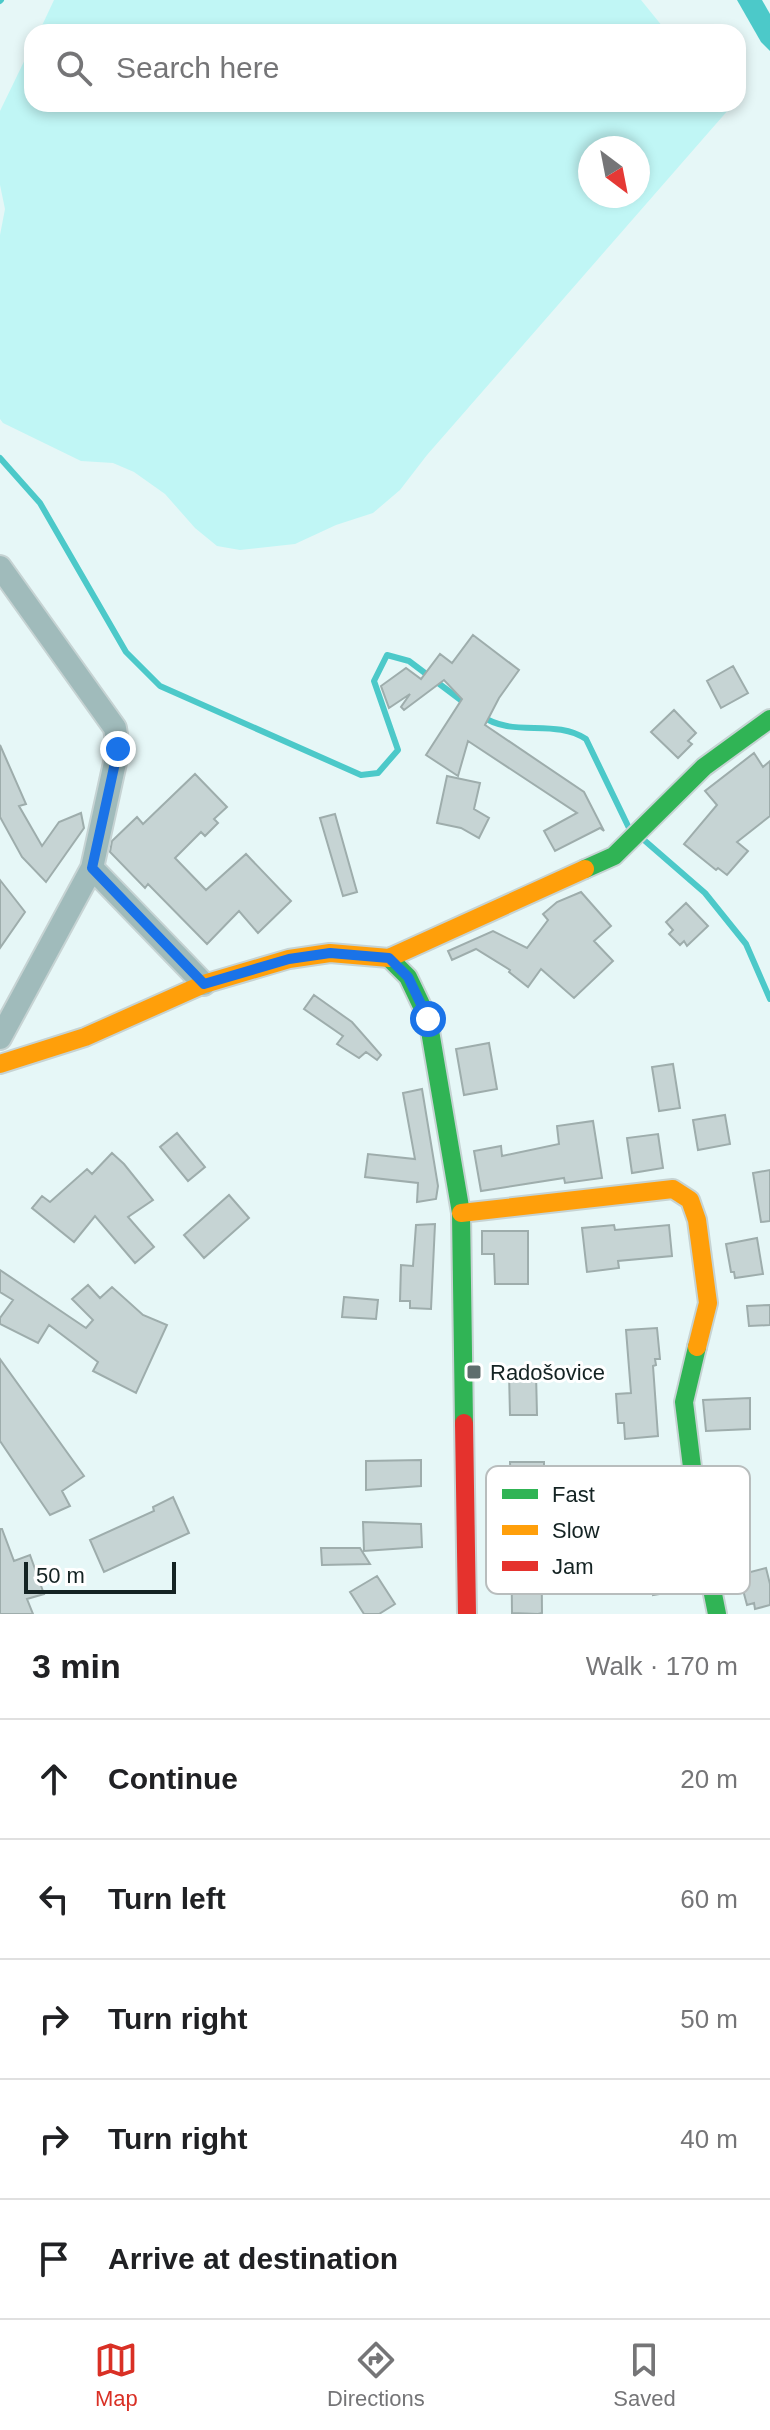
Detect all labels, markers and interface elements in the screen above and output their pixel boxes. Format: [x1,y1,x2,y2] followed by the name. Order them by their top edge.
[24,24,746,112] search box
[52,46,96,90] icon: search
[116,51,279,84] text: Search here
[578,136,650,208] north arrow
[100,731,136,767] route end
[410,1001,446,1037] route start
[490,1360,605,1385] place label: Radošovice
[465,1363,483,1381] marker: Radošovice
[486,1466,750,1594] legend
[552,1482,595,1507] text: Fast
[552,1518,600,1543] text: Slow
[552,1554,594,1579] text: Jam
[24,1558,176,1594] scale bar
[36,1563,85,1588] text: 50 m
[32,1647,121,1685] text: 3 min
[586,1651,738,1681] text: Walk · 170 m
[32,1757,76,1801] icon: ahead
[108,1762,238,1795] text: Continue
[680,1764,738,1794] text: 20 m
[32,1877,76,1921] icon: left
[108,1882,226,1915] text: Turn left
[680,1884,738,1914] text: 60 m
[32,1997,76,2041] icon: right
[108,2002,247,2035] text: Turn right
[680,2004,738,2034] text: 50 m
[32,2117,76,2161] icon: right
[108,2122,247,2155] text: Turn right
[680,2124,738,2154] text: 40 m
[32,2237,76,2281] icon: arrive
[108,2242,398,2275] text: Arrive at destination
[94,2338,138,2412] tab: Map
[327,2338,425,2412] tab: Directions
[613,2338,676,2412] tab: Saved

